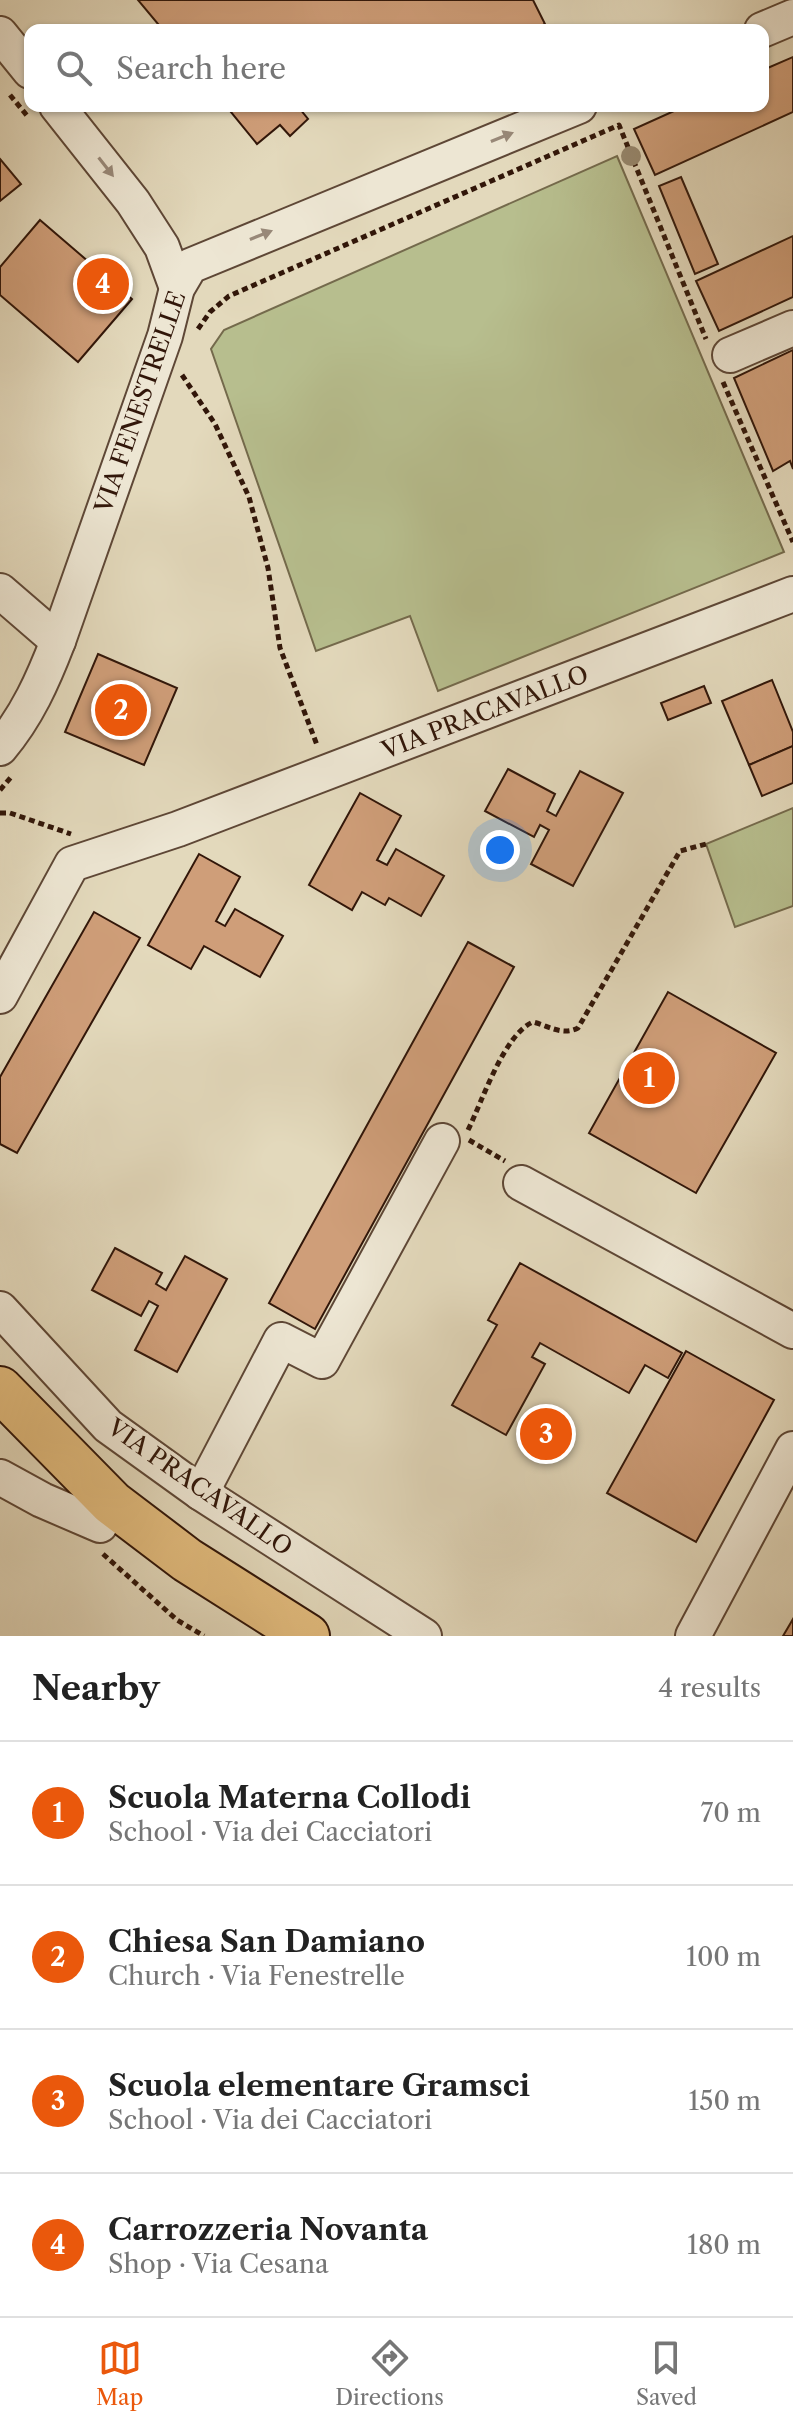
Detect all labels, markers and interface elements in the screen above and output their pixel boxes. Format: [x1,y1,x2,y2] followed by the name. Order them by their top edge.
[24,24,769,112] search box
[52,46,96,90] icon: search
[116,50,286,87] text: Search here
[490,131,514,144] one-way arrow
[97,157,114,177] one-way arrow
[249,228,273,241] one-way arrow
[77,254,129,314] pin: 4
[88,287,192,518] street label: VIA FENESTRELLE
[377,659,592,765] street label: VIA PRACAVALLO
[95,680,147,740] pin: 2
[480,830,520,870] your location
[623,1048,675,1108] pin: 1
[520,1404,572,1464] pin: 3
[101,1412,298,1562] street label: VIA PRACAVALLO
[32,1667,160,1709] text: Nearby
[658,1672,761,1704] text: 4 results
[108,1779,471,1816] text: Scuola Materna Collodi
[52,1797,64,1829] text: 1
[701,1797,761,1829] text: 70 m
[108,1816,432,1848] text: School · Via dei Cacciatori
[108,1923,425,1960] text: Chiesa San Damiano
[50,1941,66,1973] text: 2
[686,1941,761,1973] text: 100 m
[108,1960,405,1992] text: Church · Via Fenestrelle
[108,2067,530,2104] text: Scuola elementare Gramsci
[51,2085,65,2117] text: 3
[688,2085,761,2117] text: 150 m
[108,2104,432,2136] text: School · Via dei Cacciatori
[108,2211,428,2248] text: Carrozzeria Novanta
[50,2229,66,2261] text: 4
[687,2229,761,2261] text: 180 m
[108,2248,329,2280] text: Shop · Via Cesana
[96,2336,143,2411] tab: Map
[335,2336,444,2411] tab: Directions
[636,2336,697,2411] tab: Saved

